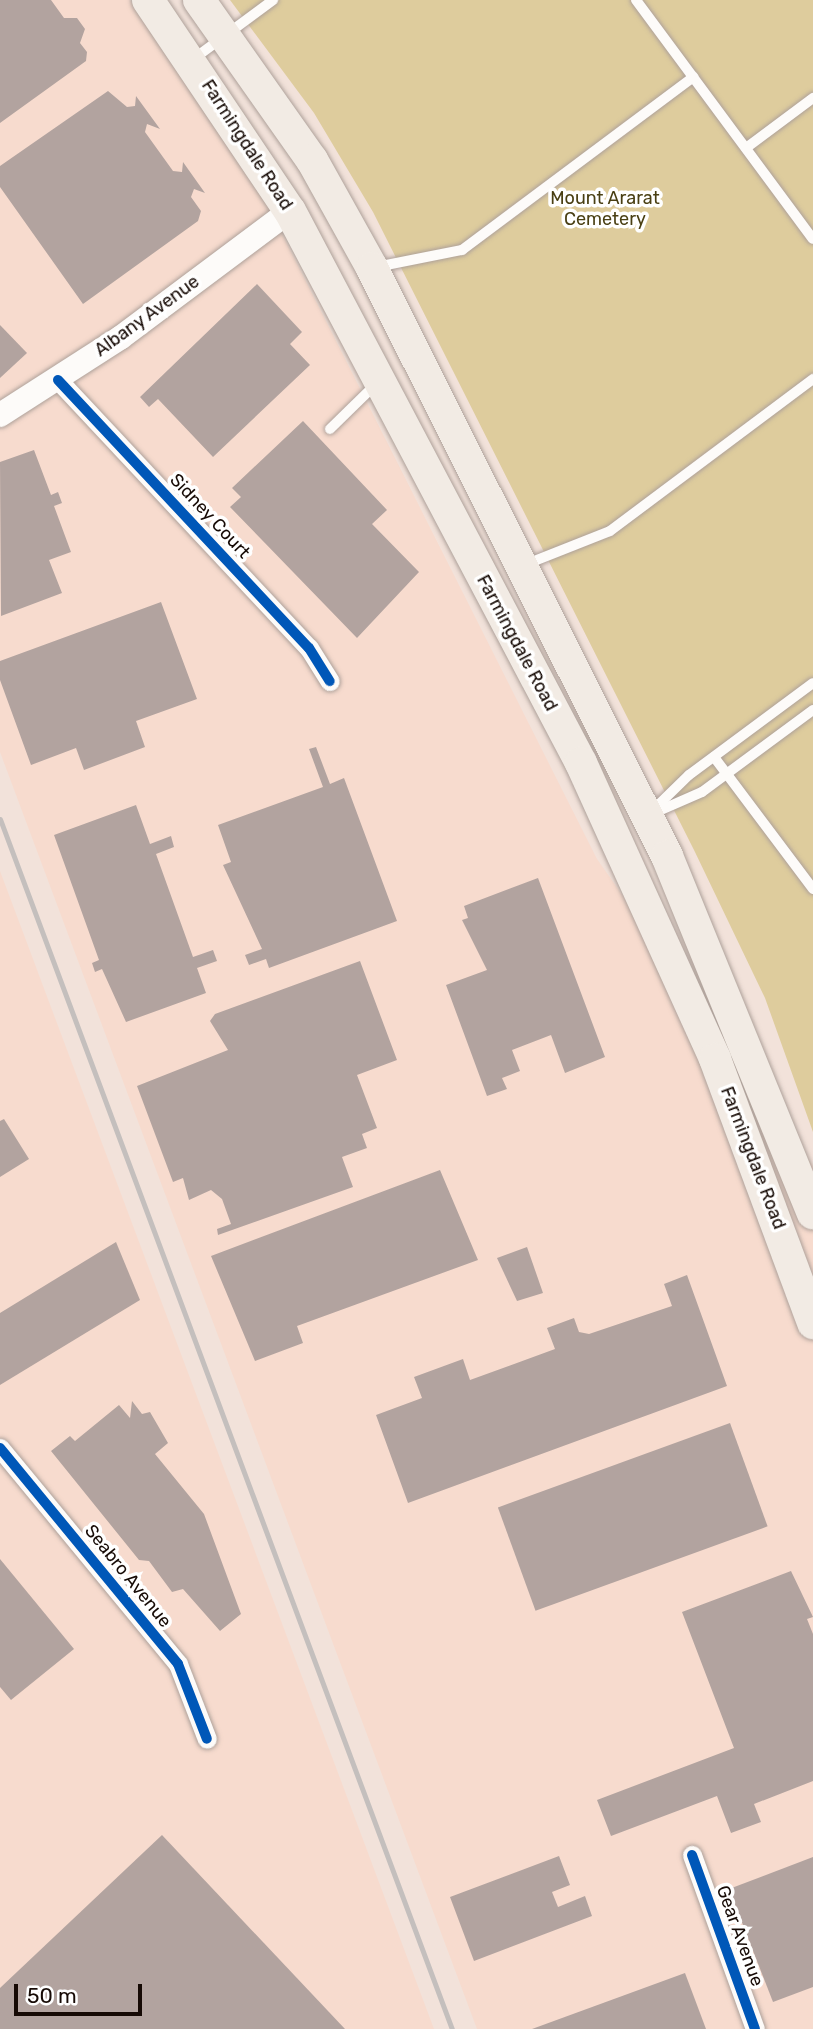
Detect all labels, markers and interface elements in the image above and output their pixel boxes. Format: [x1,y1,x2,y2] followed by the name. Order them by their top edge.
[197,76,297,214] street label: Farmingdale Road
[550,188,660,230] park label: Mount Ararat Cemetery
[90,271,204,361] street label: Albany Avenue
[165,469,255,563] street label: Sidney Court
[472,571,562,715] street label: Farmingdale Road
[716,1084,790,1232] street label: Farmingdale Road
[80,1520,176,1632] street label: Seabro Avenue
[712,1882,768,1990] street label: Gear Avenue
[18,1969,145,2013] scale bar
[27,1983,77,2008] text: 50 m

